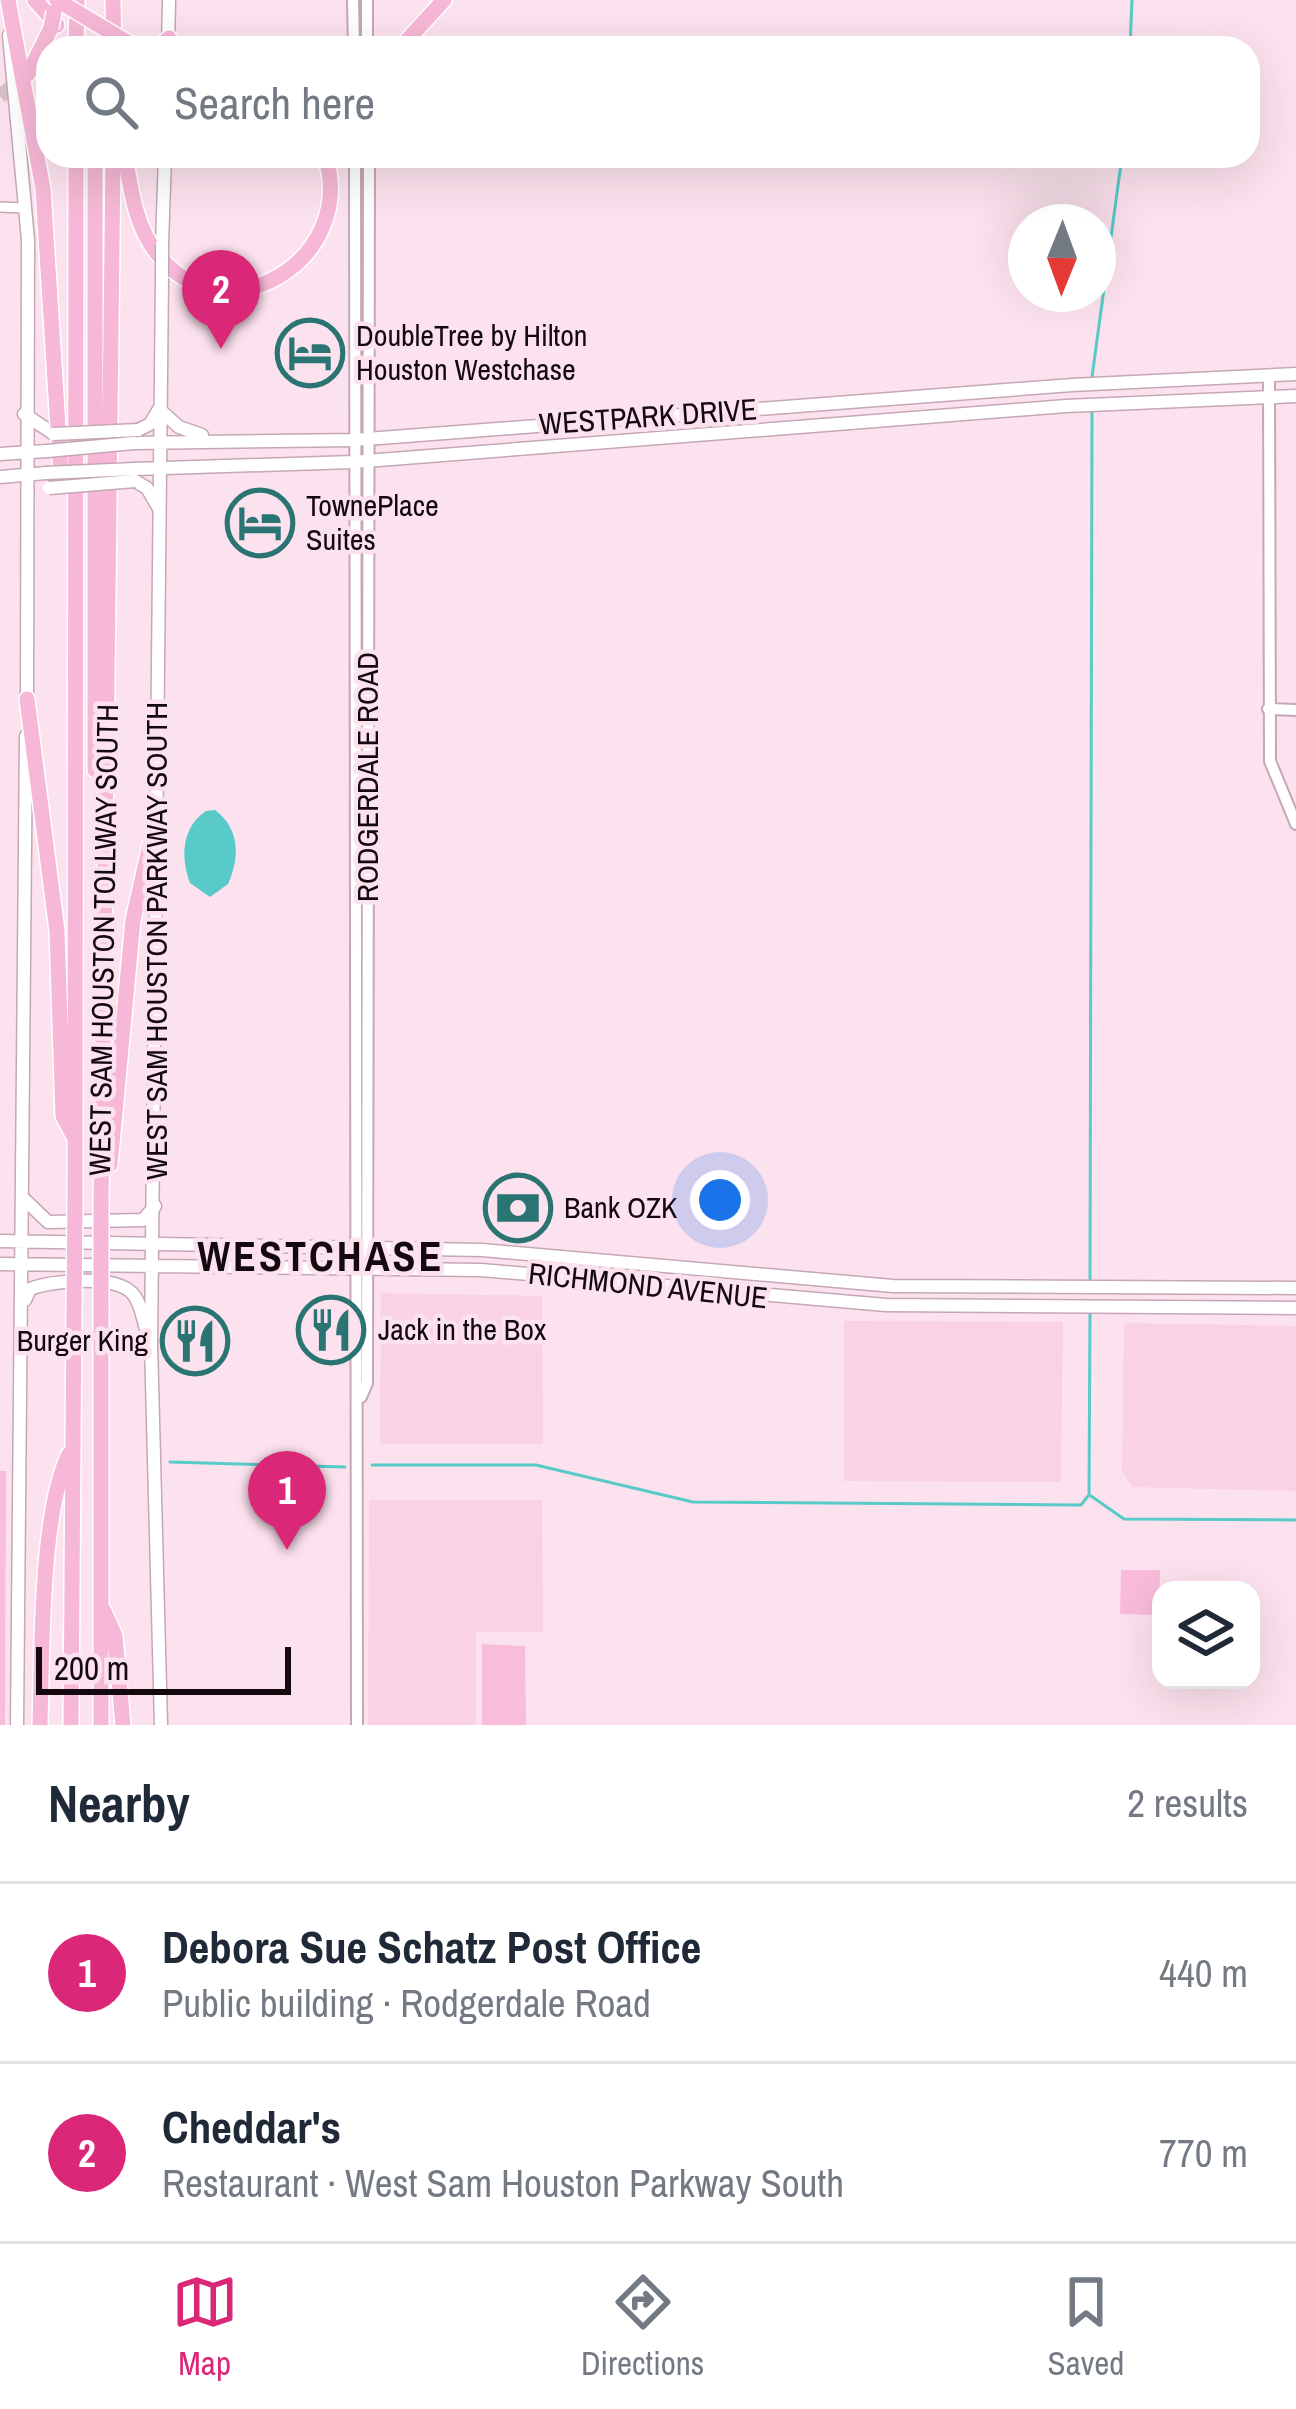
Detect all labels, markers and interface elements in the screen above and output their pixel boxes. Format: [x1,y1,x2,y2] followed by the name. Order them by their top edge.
[36,36,1260,168] search box
[78,69,144,135] icon: search
[174,72,375,133] text: Search here
[1008,204,1116,312] north arrow
[182,250,260,349] pin: 2
[356,315,588,389] place label: DoubleTree by Hilton Houston Westchase
[275,318,345,388] hotel icon: DoubleTree by Hilton Houston Westchase
[538,388,758,444] street label: WESTPARK DRIVE
[306,485,439,559] place label: TownePlace Suites
[225,488,295,558] hotel icon: TownePlace Suites
[347,652,387,902] street label: RODGERDALE ROAD
[136,702,176,1180] street label: WEST SAM HOUSTON PARKWAY SOUTH
[79,704,127,1176] street label: WEST SAM HOUSTON TOLLWAY SOUTH
[690,1170,750,1230] your location
[483,1173,553,1243] bank icon: Bank OZK
[564,1187,678,1227] place label: Bank OZK
[197,1228,445,1284] district label: WESTCHASE
[527,1253,770,1317] street label: RICHMOND AVENUE
[296,1295,366,1365] restaurant icon: Jack in the Box
[160,1306,230,1376] restaurant icon: Burger King
[378,1309,547,1349] place label: Jack in the Box
[17,1320,148,1360] place label: Burger King
[248,1451,326,1550] pin: 1
[1152,1581,1260,1689] map controls
[1152,1581,1260,1689] button: layers
[36,1641,291,1694] scale bar
[54,1646,129,1690] text: 200 m
[48,1769,190,1838] text: Nearby
[1127,1777,1248,1829] text: 2 results
[162,1916,701,1977] text: Debora Sue Schatz Post Office
[78,1947,96,1999] text: 1
[1159,1947,1248,1999] text: 440 m
[162,1977,651,2029] text: Public building · Rodgerdale Road
[162,2096,341,2157] text: Cheddar's
[78,2127,96,2179] text: 2
[1159,2127,1248,2179] text: 770 m
[162,2157,844,2209] text: Restaurant · West Sam Houston Parkway South
[172,2269,238,2385] tab: Map
[581,2269,704,2385] tab: Directions
[1048,2269,1124,2385] tab: Saved

